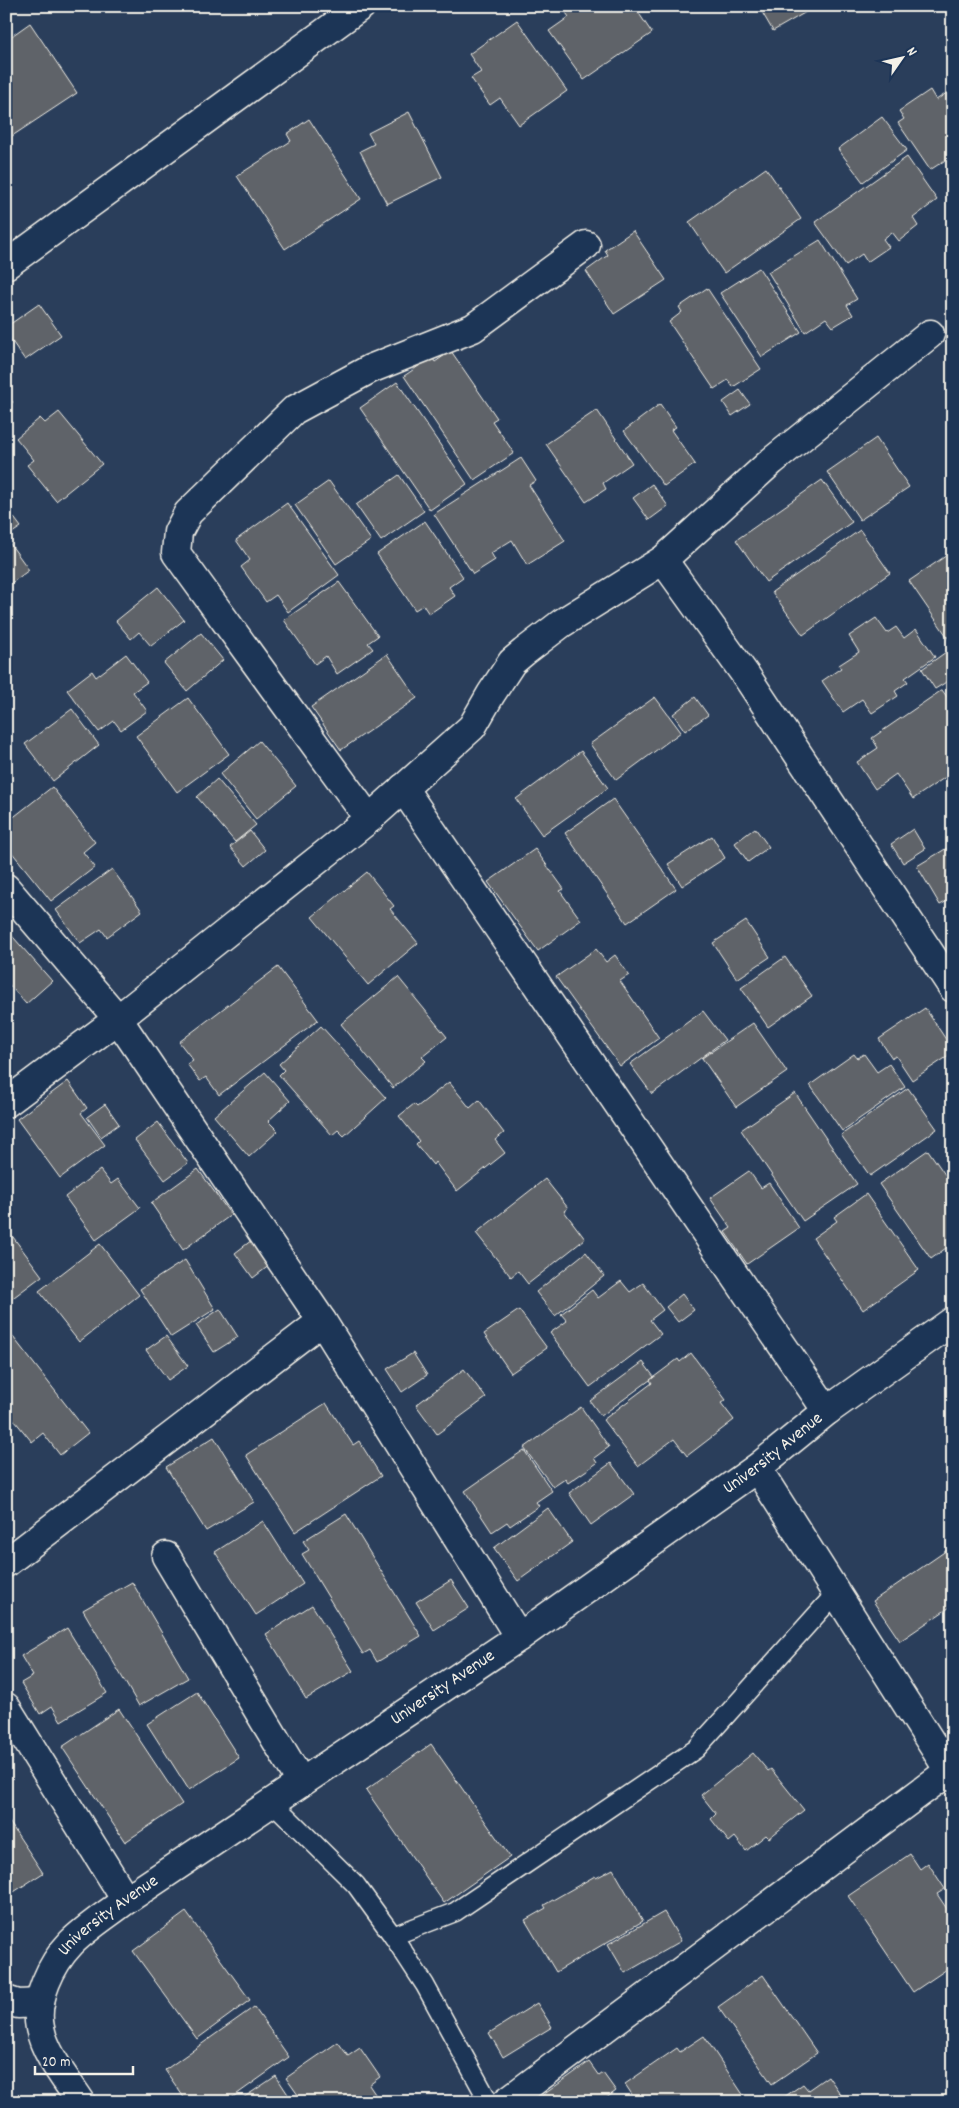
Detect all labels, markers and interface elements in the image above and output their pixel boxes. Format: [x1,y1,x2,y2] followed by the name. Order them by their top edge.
[876,32,926,82] north arrow
[901,43,921,60] text: N
[718,1407,828,1501] street label: University Avenue
[386,1644,500,1732] street label: University Avenue
[52,1869,164,1962] street label: University Avenue
[35,2043,132,2075] scale bar
[42,2052,70,2074] text: 20 m

